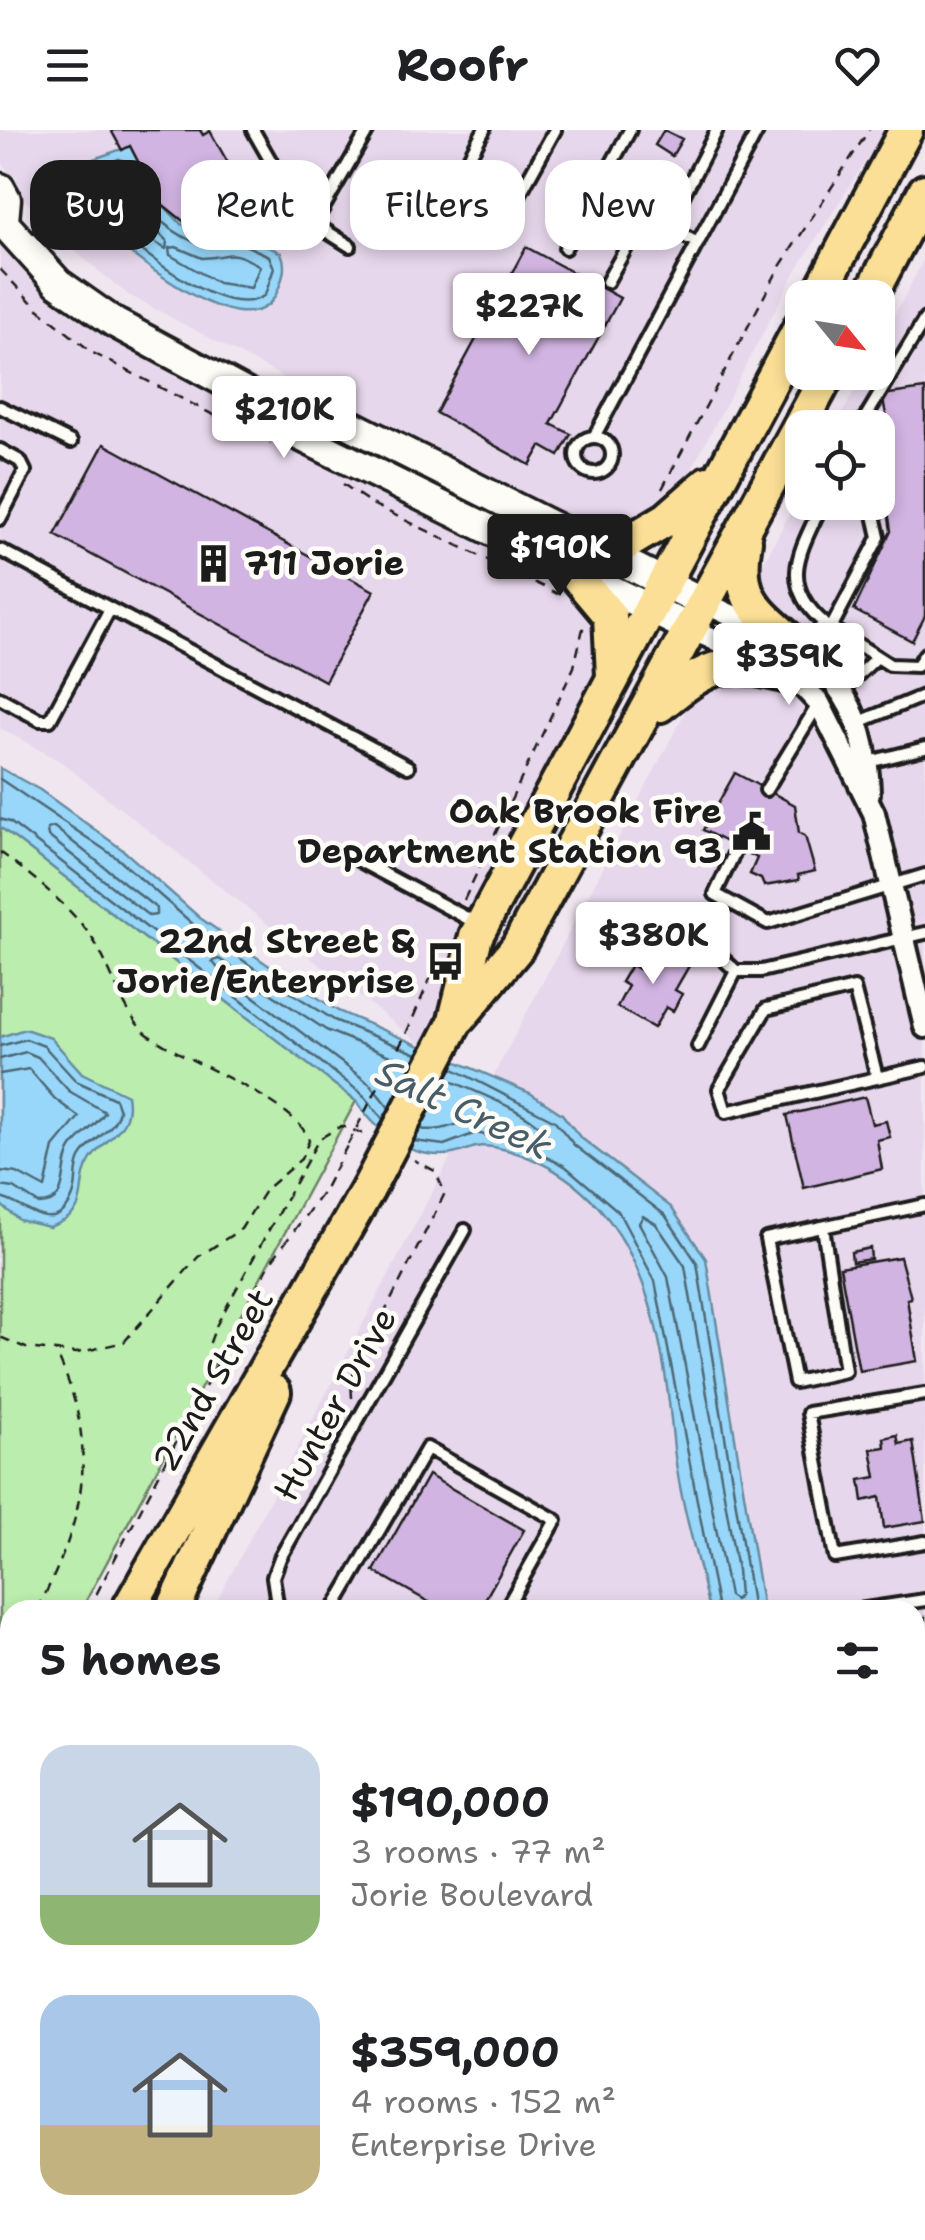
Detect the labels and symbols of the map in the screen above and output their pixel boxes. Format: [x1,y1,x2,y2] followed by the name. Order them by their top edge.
[459,273,599,358] pin: $227K
[785,280,895,390] north arrow
[214,376,354,461] pin: $210K
[490,514,630,599] pin: $190K
[244,539,404,586] place label: 711 Jorie
[193,542,235,584] building icon: 711 Jorie
[719,623,859,708] pin: $359K
[297,787,722,874] place label: Oak Brook Fire Department Station 93
[731,810,773,852] public building icon: Oak Brook Fire Department Station 93
[583,902,723,987] pin: $380K
[116,917,415,1004] place label: 22nd Street & Jorie/Enterprise
[424,940,466,982] bus stop icon: 22nd Street & Jorie/Enterprise
[368,1046,561,1172] water label: Salt Creek
[141,1280,284,1480] street label: 22nd Street
[262,1299,407,1509] street label: Hunter Drive

